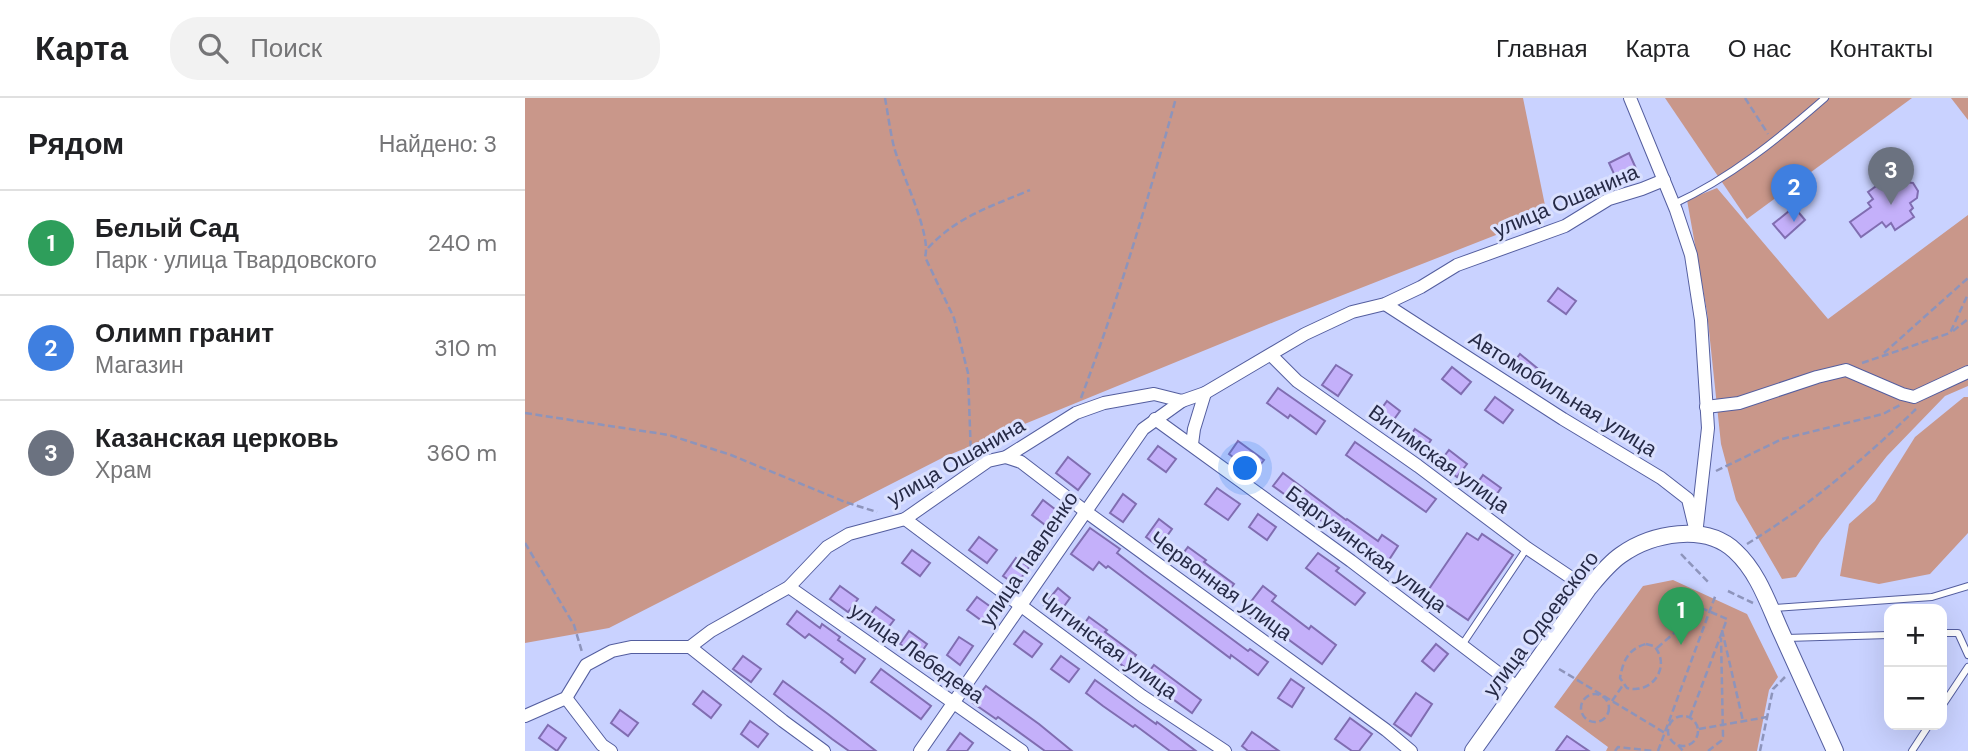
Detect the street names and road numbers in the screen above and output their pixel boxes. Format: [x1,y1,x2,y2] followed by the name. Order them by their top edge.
[1489,158,1643,244] street label: улица Ошанина
[1464,325,1663,463] street label: Автомобильная улица
[1363,398,1515,520] street label: Витимская улица
[882,411,1030,513] street label: улица Ошанина
[1280,479,1452,619] street label: Баргузинская улица
[973,486,1085,632] street label: улица Павленко
[1144,525,1298,647] street label: Червонная улица
[1477,545,1605,703] street label: улица Одоевского
[1033,586,1183,706] street label: Читинская улица
[844,596,990,710] street label: улица Лебедева

